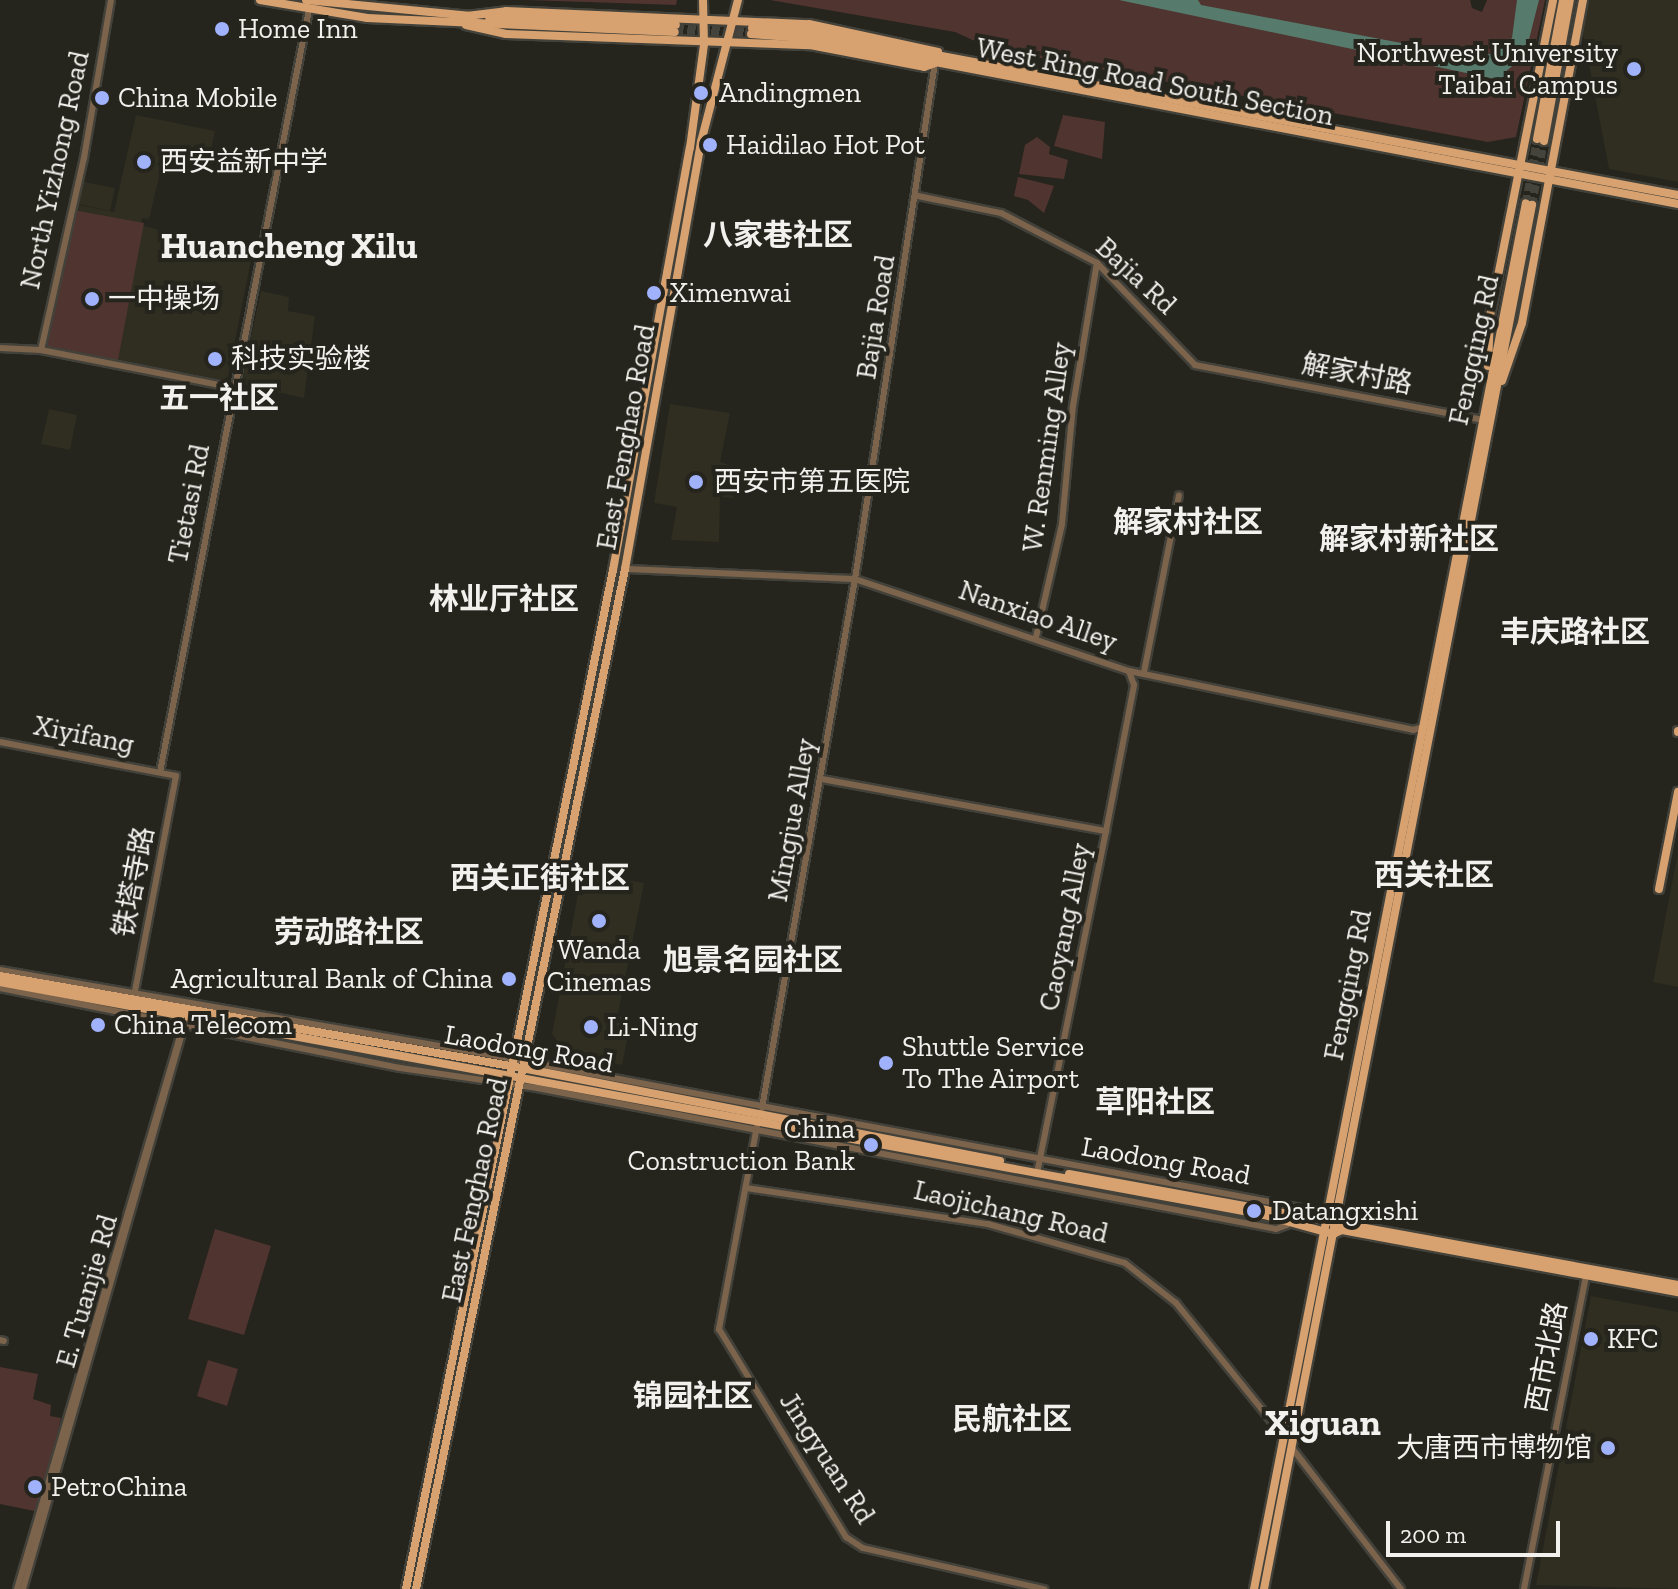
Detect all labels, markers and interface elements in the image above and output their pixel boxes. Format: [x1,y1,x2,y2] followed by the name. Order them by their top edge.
[238,12,358,46] place label: Home Inn
[213,20,231,38] marker: Home Inn
[973,31,1337,133] street label: West Ring Road South Section
[1357,36,1618,102] place label: Northwest University Taibai Campus
[13,47,97,293] street label: North Yizhong Road
[1625,60,1643,78] marker: Northwest University Taibai Campus
[719,76,861,110] place label: Andingmen
[118,81,277,115] place label: China Mobile
[690,82,712,104] marker: Andingmen
[93,89,111,107] marker: China Mobile
[726,128,925,162] place label: Haidilao Hot Pot
[701,136,719,154] marker: Haidilao Hot Pot
[160,145,328,179] place label: 西安益新中学
[135,153,153,171] marker: 西安益新中学
[703,217,853,253] district label: 八家巷社区
[160,224,418,268] district label: Huancheng Xilu
[1089,230,1183,322] street label: Bajia Rd
[850,252,902,382] street label: Bajia Road
[1442,272,1506,428] street label: Fengqing Rd
[670,276,791,310] place label: Ximenwai
[108,282,220,316] place label: 一中操场
[645,284,663,302] marker: Ximenwai
[83,290,101,308] marker: 一中操场
[590,321,662,553] street label: East Fenghao Road
[1016,339,1078,555] street label: W. Renming Alley
[231,342,371,376] place label: 科技实验楼
[1299,347,1415,401] street label: 解家村路
[206,350,224,368] marker: 科技实验楼
[159,380,279,416] district label: 五一社区
[161,441,217,567] street label: Tietasi Rd
[714,465,910,499] place label: 西安市第五医院
[685,471,707,493] marker: 西安市第五医院
[1113,504,1263,540] district label: 解家村社区
[1319,521,1499,557] district label: 解家村新社区
[954,573,1122,659] street label: Nanxiao Alley
[429,581,579,617] district label: 林业厅社区
[1500,614,1650,650] district label: 丰庆路社区
[31,709,137,761] street label: Xiyifang
[761,735,823,905] street label: Mingjue Alley
[107,824,161,940] street label: 铁塔寺路
[1032,840,1098,1014] street label: Caoyang Alley
[1374,857,1494,893] district label: 西关社区
[450,860,630,896] district label: 西关正街社区
[1317,907,1379,1063] street label: Fengqing Rd
[590,912,608,930] marker: Wanda Cinemas
[274,914,424,950] district label: 劳动路社区
[546,933,652,999] place label: Wanda Cinemas
[663,942,843,978] district label: 旭景名园社区
[171,962,493,996] place label: Agricultural Bank of China
[500,970,518,988] marker: Agricultural Bank of China
[114,1008,292,1042] place label: China Telecom
[607,1010,698,1044] place label: Li-Ning
[89,1016,107,1034] marker: China Telecom
[442,1018,616,1080] street label: Laodong Road
[582,1018,600,1036] marker: Li-Ning
[902,1030,1084,1096] place label: Shuttle Service To The Airport
[877,1054,895,1072] marker: Shuttle Service To The Airport
[435,1075,515,1305] street label: East Fenghao Road
[1095,1084,1215,1120] district label: 草阳社区
[627,1112,855,1178] place label: China Construction Bank
[1079,1130,1253,1192] street label: Laodong Road
[862,1136,880,1154] marker: China Construction Bank
[911,1173,1111,1251] street label: Laojichang Road
[1272,1194,1418,1228] place label: Datangxishi
[1243,1200,1265,1222] marker: Datangxishi
[49,1210,125,1372] street label: E. Tuanjie Rd
[1520,1299,1574,1415] street label: 西市北路
[1607,1322,1659,1356] place label: KFC
[1582,1330,1600,1348] marker: KFC
[633,1378,753,1414] district label: 锦园社区
[772,1386,882,1530] street label: Jingyuan Rd
[952,1401,1072,1437] district label: 民航社区
[1265,1401,1381,1445] district label: Xiguan
[1396,1431,1592,1465] place label: 大唐西市博物馆
[1599,1439,1617,1457] marker: 大唐西市博物馆
[51,1470,187,1504] place label: PetroChina
[26,1478,44,1496] marker: PetroChina
[1390,1505,1564,1555] scale bar
[1400,1520,1466,1549] text: 200 m

